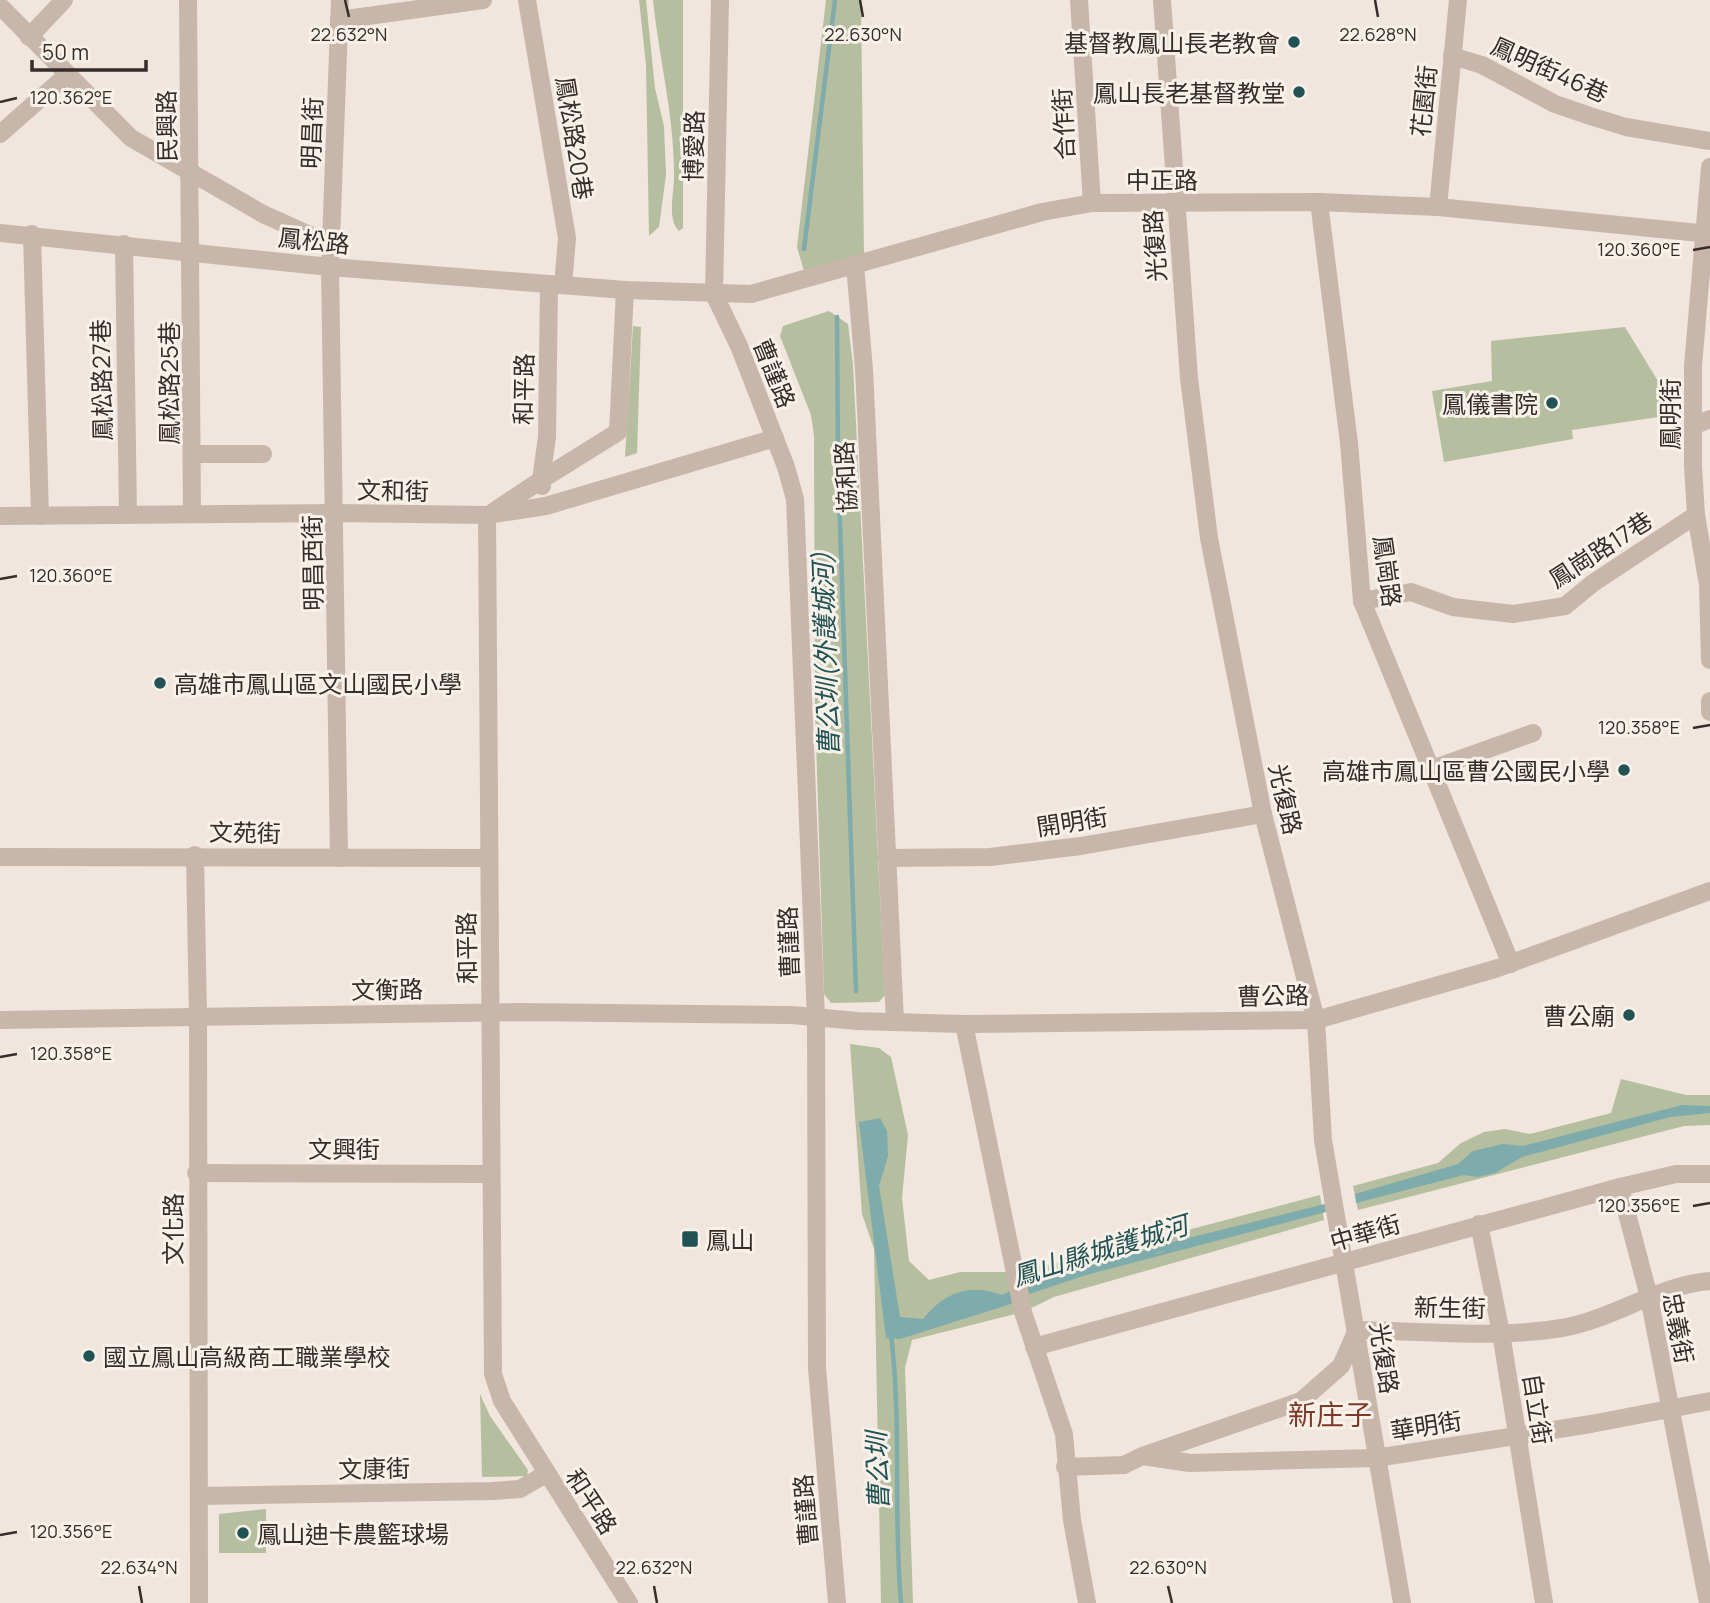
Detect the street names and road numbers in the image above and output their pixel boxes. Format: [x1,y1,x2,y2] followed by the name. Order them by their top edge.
[1486,28,1614,110] street label: 鳳明街46巷
[1403,63,1443,139] street label: 花園街
[549,74,601,202] street label: 鳳松路20巷
[1045,87,1081,161] street label: 合作街
[149,90,183,162] street label: 民興路
[293,96,329,170] street label: 明昌街
[676,110,710,182] street label: 博愛路
[1126,163,1198,196] street label: 中正路
[1135,209,1173,283] street label: 光復路
[276,220,352,260] street label: 鳳松路
[83,319,119,441] street label: 鳳松路27巷
[152,321,185,445] street label: 鳳松路25巷
[746,333,804,413] street label: 曹謹路
[506,353,540,425] street label: 和平路
[1653,378,1686,450] street label: 鳳明街
[827,440,863,514] street label: 協和路
[357,473,429,507] street label: 文和街
[1542,503,1658,595] street label: 鳳崗路17巷
[295,515,329,611] street label: 明昌西街
[1367,533,1409,609] street label: 鳳崗路
[1262,760,1310,838] street label: 光復路
[1034,799,1110,843] street label: 開明街
[209,815,281,849] street label: 文苑街
[770,905,806,979] street label: 曹謹路
[449,912,483,984] street label: 和平路
[351,972,423,1006] street label: 文衡路
[1237,978,1309,1012] street label: 曹公路
[308,1132,380,1165] street label: 文興街
[156,1193,189,1265] street label: 文化路
[1326,1206,1404,1258] street label: 中華街
[1414,1290,1486,1324] street label: 新生街
[1656,1290,1702,1366] street label: 忠義街
[1363,1320,1407,1396] street label: 光復路
[1516,1371,1560,1447] street label: 自立街
[1388,1403,1464,1447] street label: 華明街
[338,1451,410,1485] street label: 文康街
[559,1462,625,1540] street label: 和平路
[785,1473,825,1547] street label: 曹謹路

